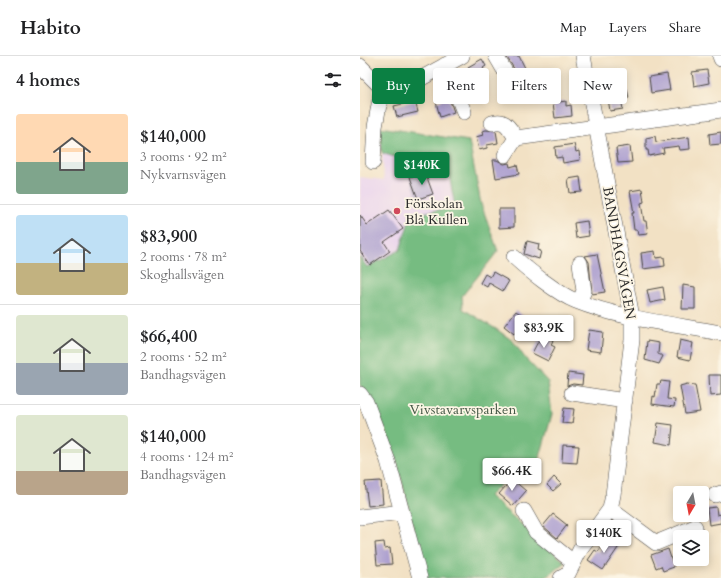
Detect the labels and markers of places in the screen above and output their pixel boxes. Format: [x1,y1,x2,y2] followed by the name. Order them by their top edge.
[394,152,450,186] pin: $140K
[405,194,467,229] place label: Förskolan Blå Kullen
[392,206,402,216] marker: Förskolan Blå Kullen
[511,315,577,349] pin: $83.9K
[479,458,545,492] pin: $66.4K
[576,520,632,554] pin: $140K

